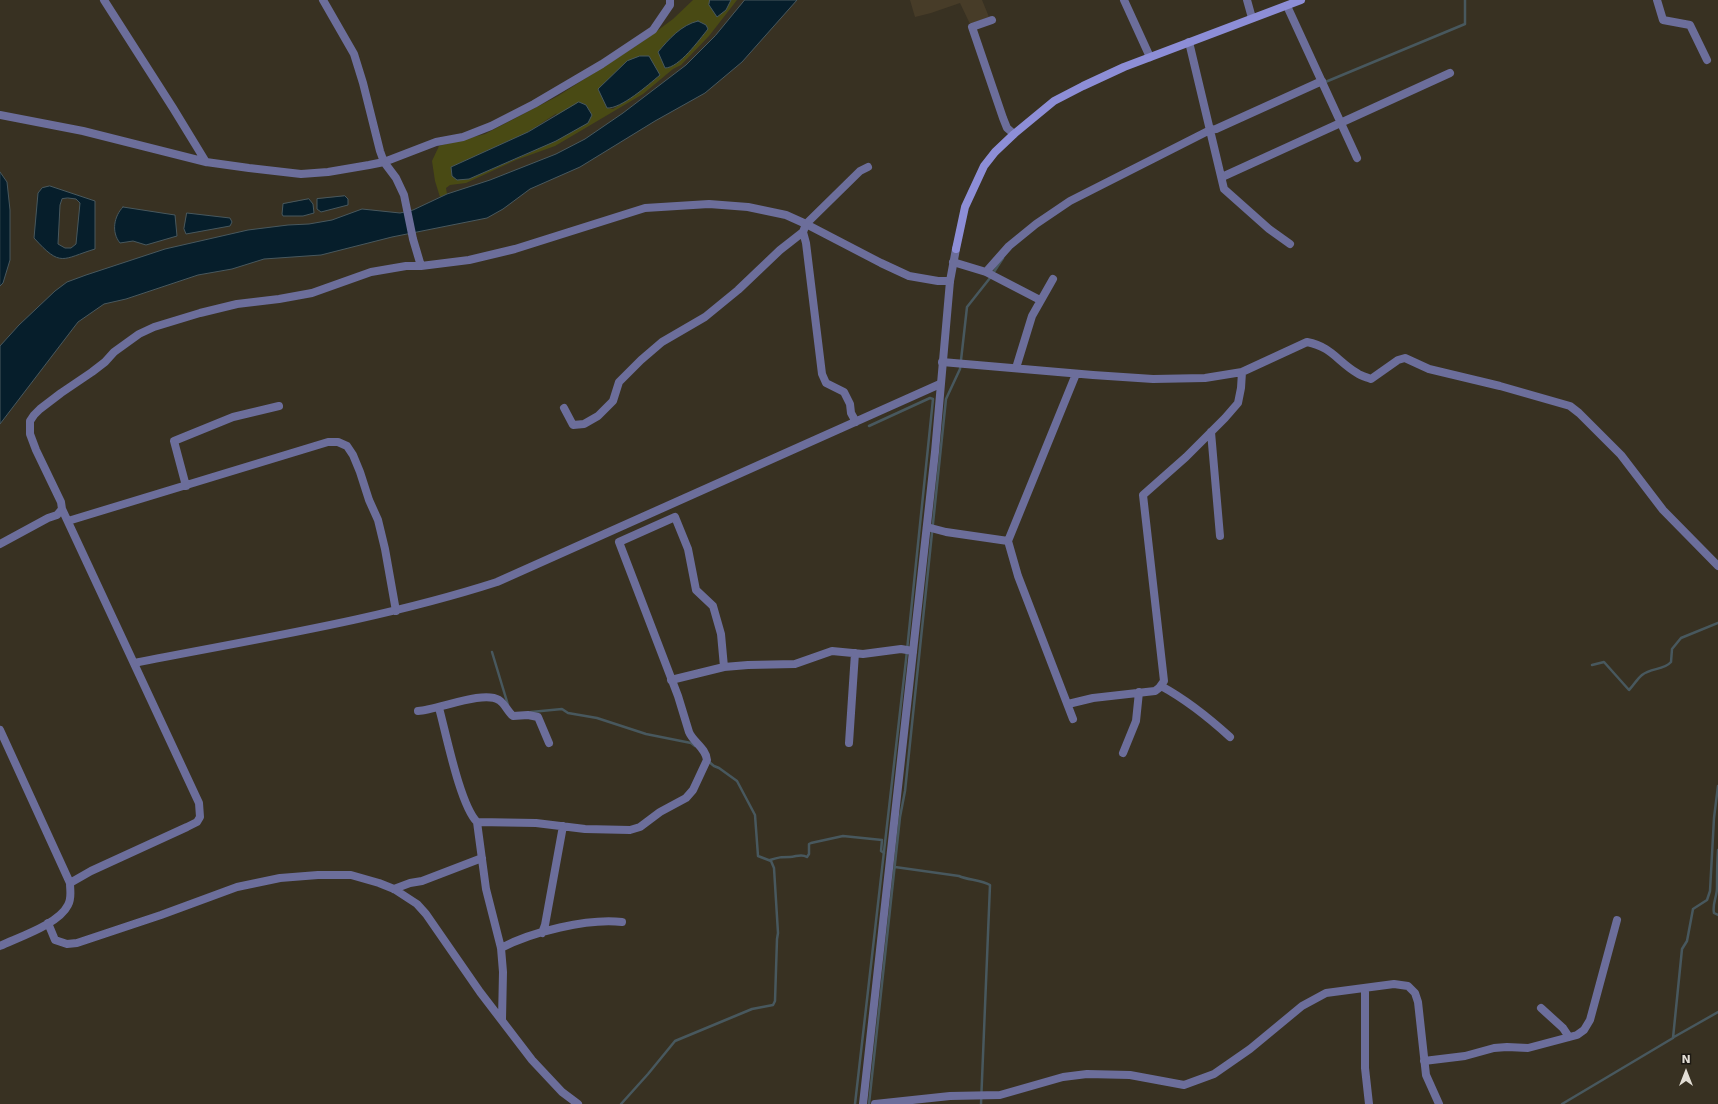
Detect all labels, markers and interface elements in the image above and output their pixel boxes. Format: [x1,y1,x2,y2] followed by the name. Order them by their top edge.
[1666,1052,1706,1092] north arrow
[1681,1053,1691,1066] text: N

